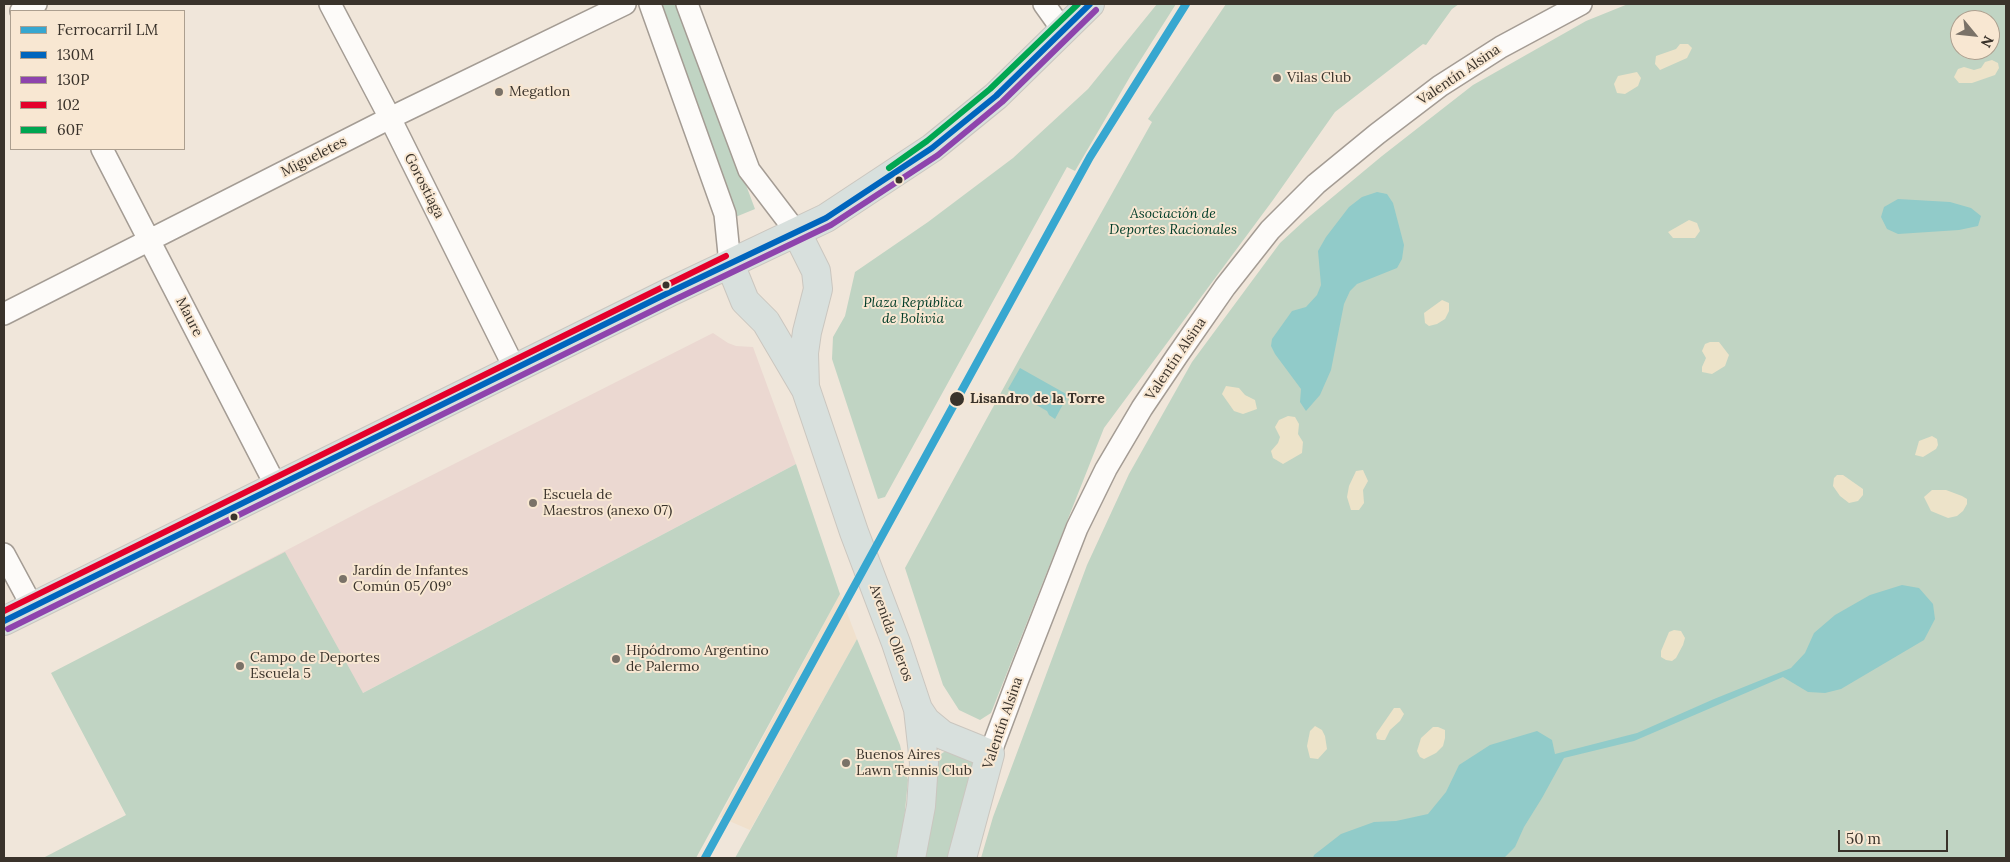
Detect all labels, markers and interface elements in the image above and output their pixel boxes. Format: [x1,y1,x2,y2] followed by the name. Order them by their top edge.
[10,10,185,150] legend
[1950,10,2000,60] north arrow
[57,20,158,39] text: Ferrocarril LM
[1977,33,1998,51] text: N
[1414,41,1504,109] street label: Valentín Alsina
[57,45,94,64] text: 130M
[57,70,89,89] text: 130P
[1287,70,1351,86] place label: Vilas Club
[1271,72,1283,84] marker: Vilas Club
[509,84,570,100] place label: Megatlon
[493,86,505,98] marker: Megatlon
[57,95,80,114] text: 102
[57,120,83,139] text: 60F
[278,133,350,181] street label: Migueletes
[400,151,448,221] street label: Gorostiaga
[894,175,904,185] unlabelled marker
[1109,206,1237,238] park label: Asociación de Deportes Racionales
[661,280,671,290] unlabelled marker
[172,295,206,339] street label: Maure
[863,295,963,328] park label: Plaza República de Bolivia
[1142,314,1210,404] street label: Valentín Alsina
[948,390,966,408] marker: Lisandro de la Torre
[970,391,1105,407] place label: Lisandro de la Torre
[543,487,672,520] place label: Escuela de Maestros (anexo 07)
[527,497,539,509] marker: Escuela de Maestros (anexo 07)
[229,512,239,522] unlabelled marker
[353,563,468,596] place label: Jardín de Infantes Común 05/09°
[337,573,349,585] marker: Jardín de Infantes Común 05/09°
[866,582,916,684] street label: Avenida Olleros
[626,643,769,676] place label: Hipódromo Argentino de Palermo
[250,650,380,682] place label: Campo de Deportes Escuela 5
[610,653,622,665] marker: Hipódromo Argentino de Palermo
[234,660,246,672] marker: Campo de Deportes Escuela 5
[979,675,1027,771] street label: Valentín Alsina
[856,747,972,780] place label: Buenos Aires Lawn Tennis Club
[840,757,852,769] marker: Buenos Aires Lawn Tennis Club
[1840,820,1950,852] scale bar
[1846,829,1881,848] text: 50 m

